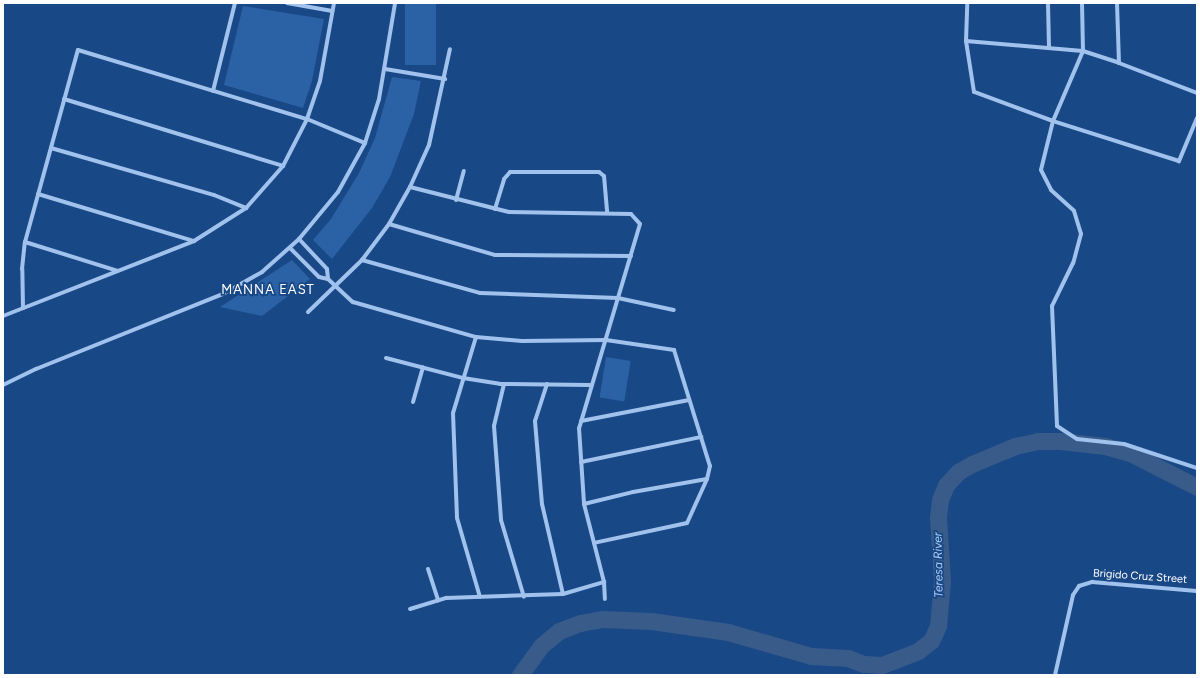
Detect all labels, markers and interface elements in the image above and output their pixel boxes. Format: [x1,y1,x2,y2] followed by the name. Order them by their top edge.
[221,282,315,298] district label: MANNA EAST
[931,532,947,598] water label: Teresa River
[1093,567,1187,587] street label: Brigido Cruz Street

